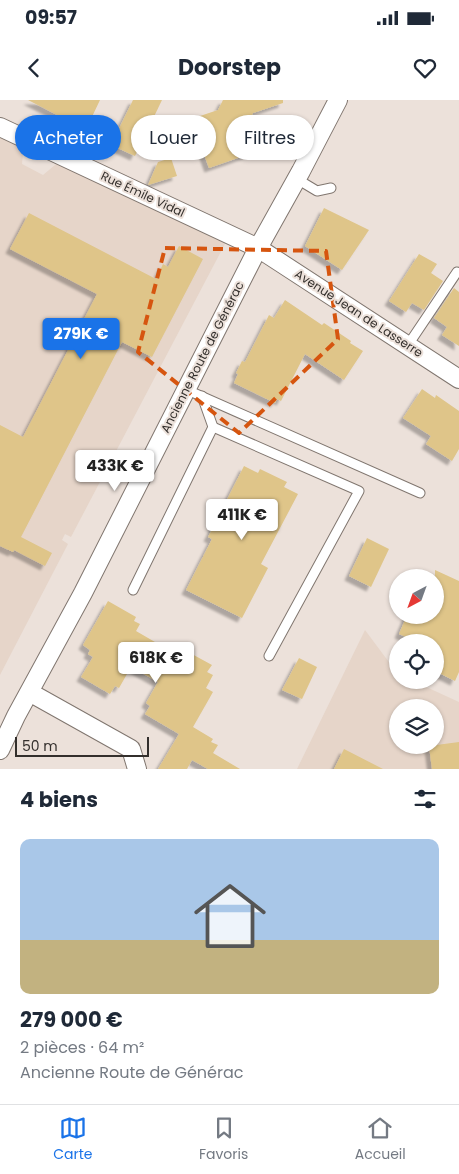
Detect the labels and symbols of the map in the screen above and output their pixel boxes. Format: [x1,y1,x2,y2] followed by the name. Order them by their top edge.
[98,167,188,221] street label: Rue Émile Vidal
[292,265,426,361] street label: Avenue Jean de Lasserre
[156,278,248,436] street label: Ancienne Route de Générac
[40,318,122,360] pin: 279K €
[74,450,156,492] pin: 433K €
[201,498,283,541] pin: 411K €
[389,569,444,624] north arrow
[115,642,197,684] pin: 618K €
[15,734,149,757] scale bar

